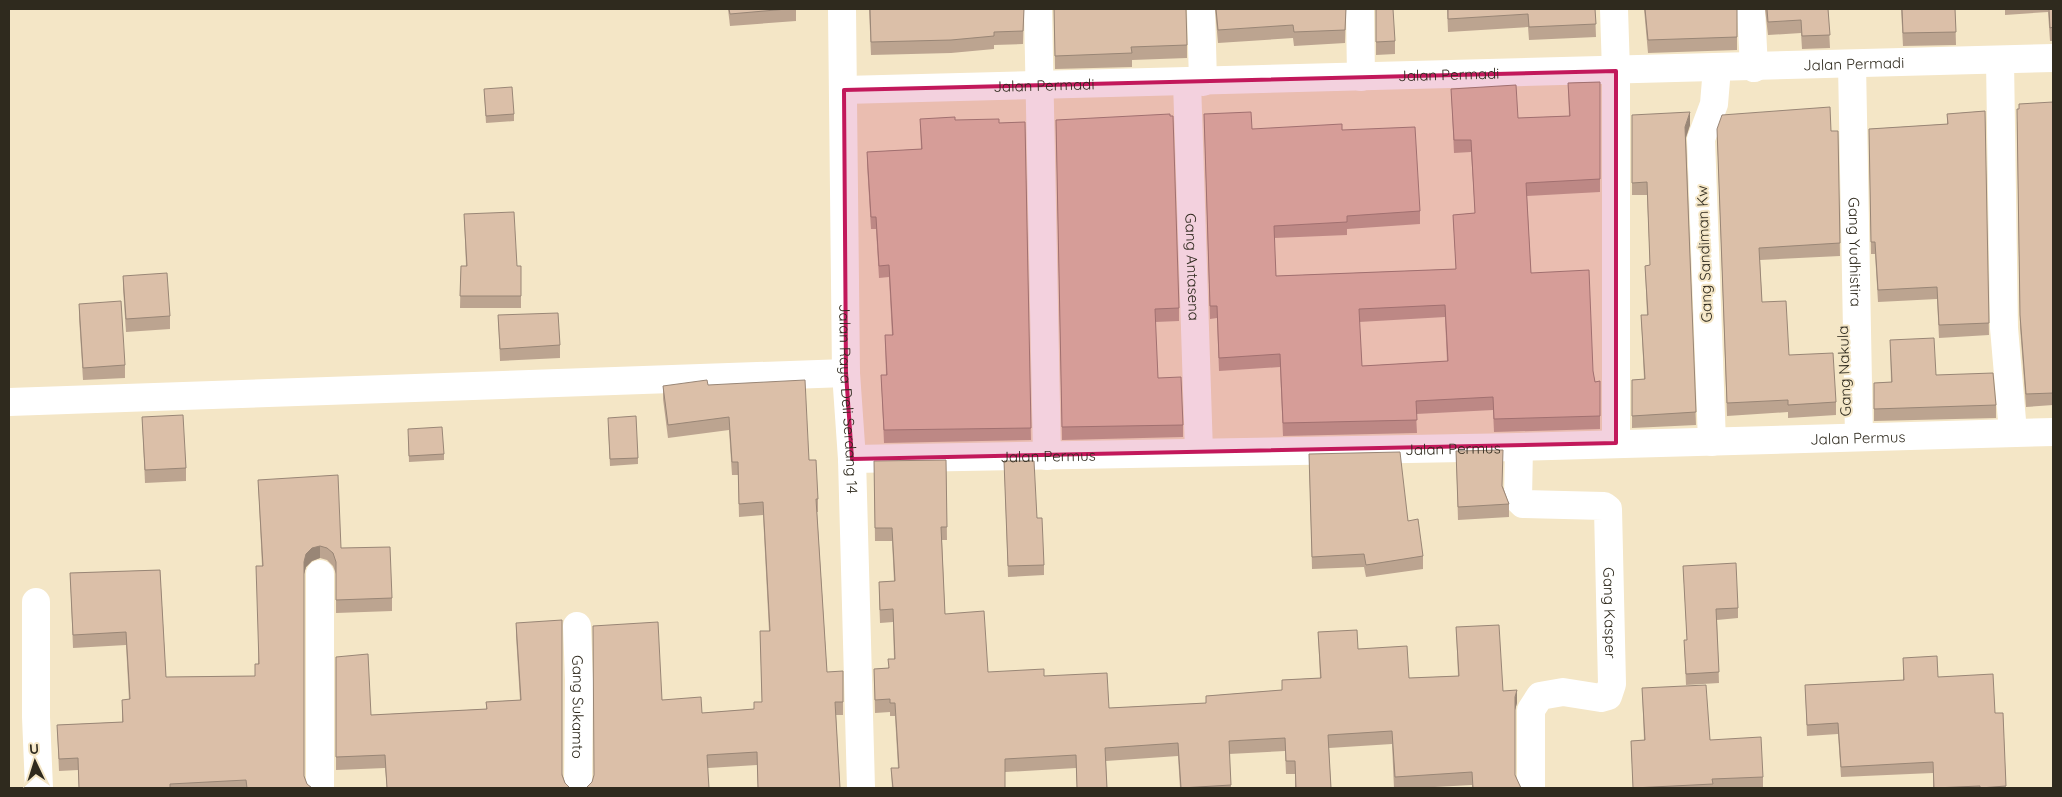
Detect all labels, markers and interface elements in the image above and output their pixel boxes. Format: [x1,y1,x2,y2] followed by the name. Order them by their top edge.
[1803,52,1904,74] street label: Jalan Permadi
[1398,63,1500,85] street label: Jalan Permadi
[993,74,1095,96] street label: Jalan Permadi
[1692,185,1716,323] street label: Gang Sandiman Kw
[1845,197,1866,307] street label: Gang Yudhistira
[1182,213,1204,321] street label: Gang Antasena
[836,304,862,494] street label: Jalan Raya Deli Serdang 14
[1833,325,1855,417] street label: Gang Nakula
[1810,427,1906,448] street label: Jalan Permus
[1405,438,1501,459] street label: Jalan Permus
[1000,445,1096,466] street label: Jalan Permus
[1600,567,1621,659] street label: Gang Kasper
[569,655,589,759] street label: Gang Sukamto
[10,737,60,787] north arrow
[29,740,40,758] text: U

